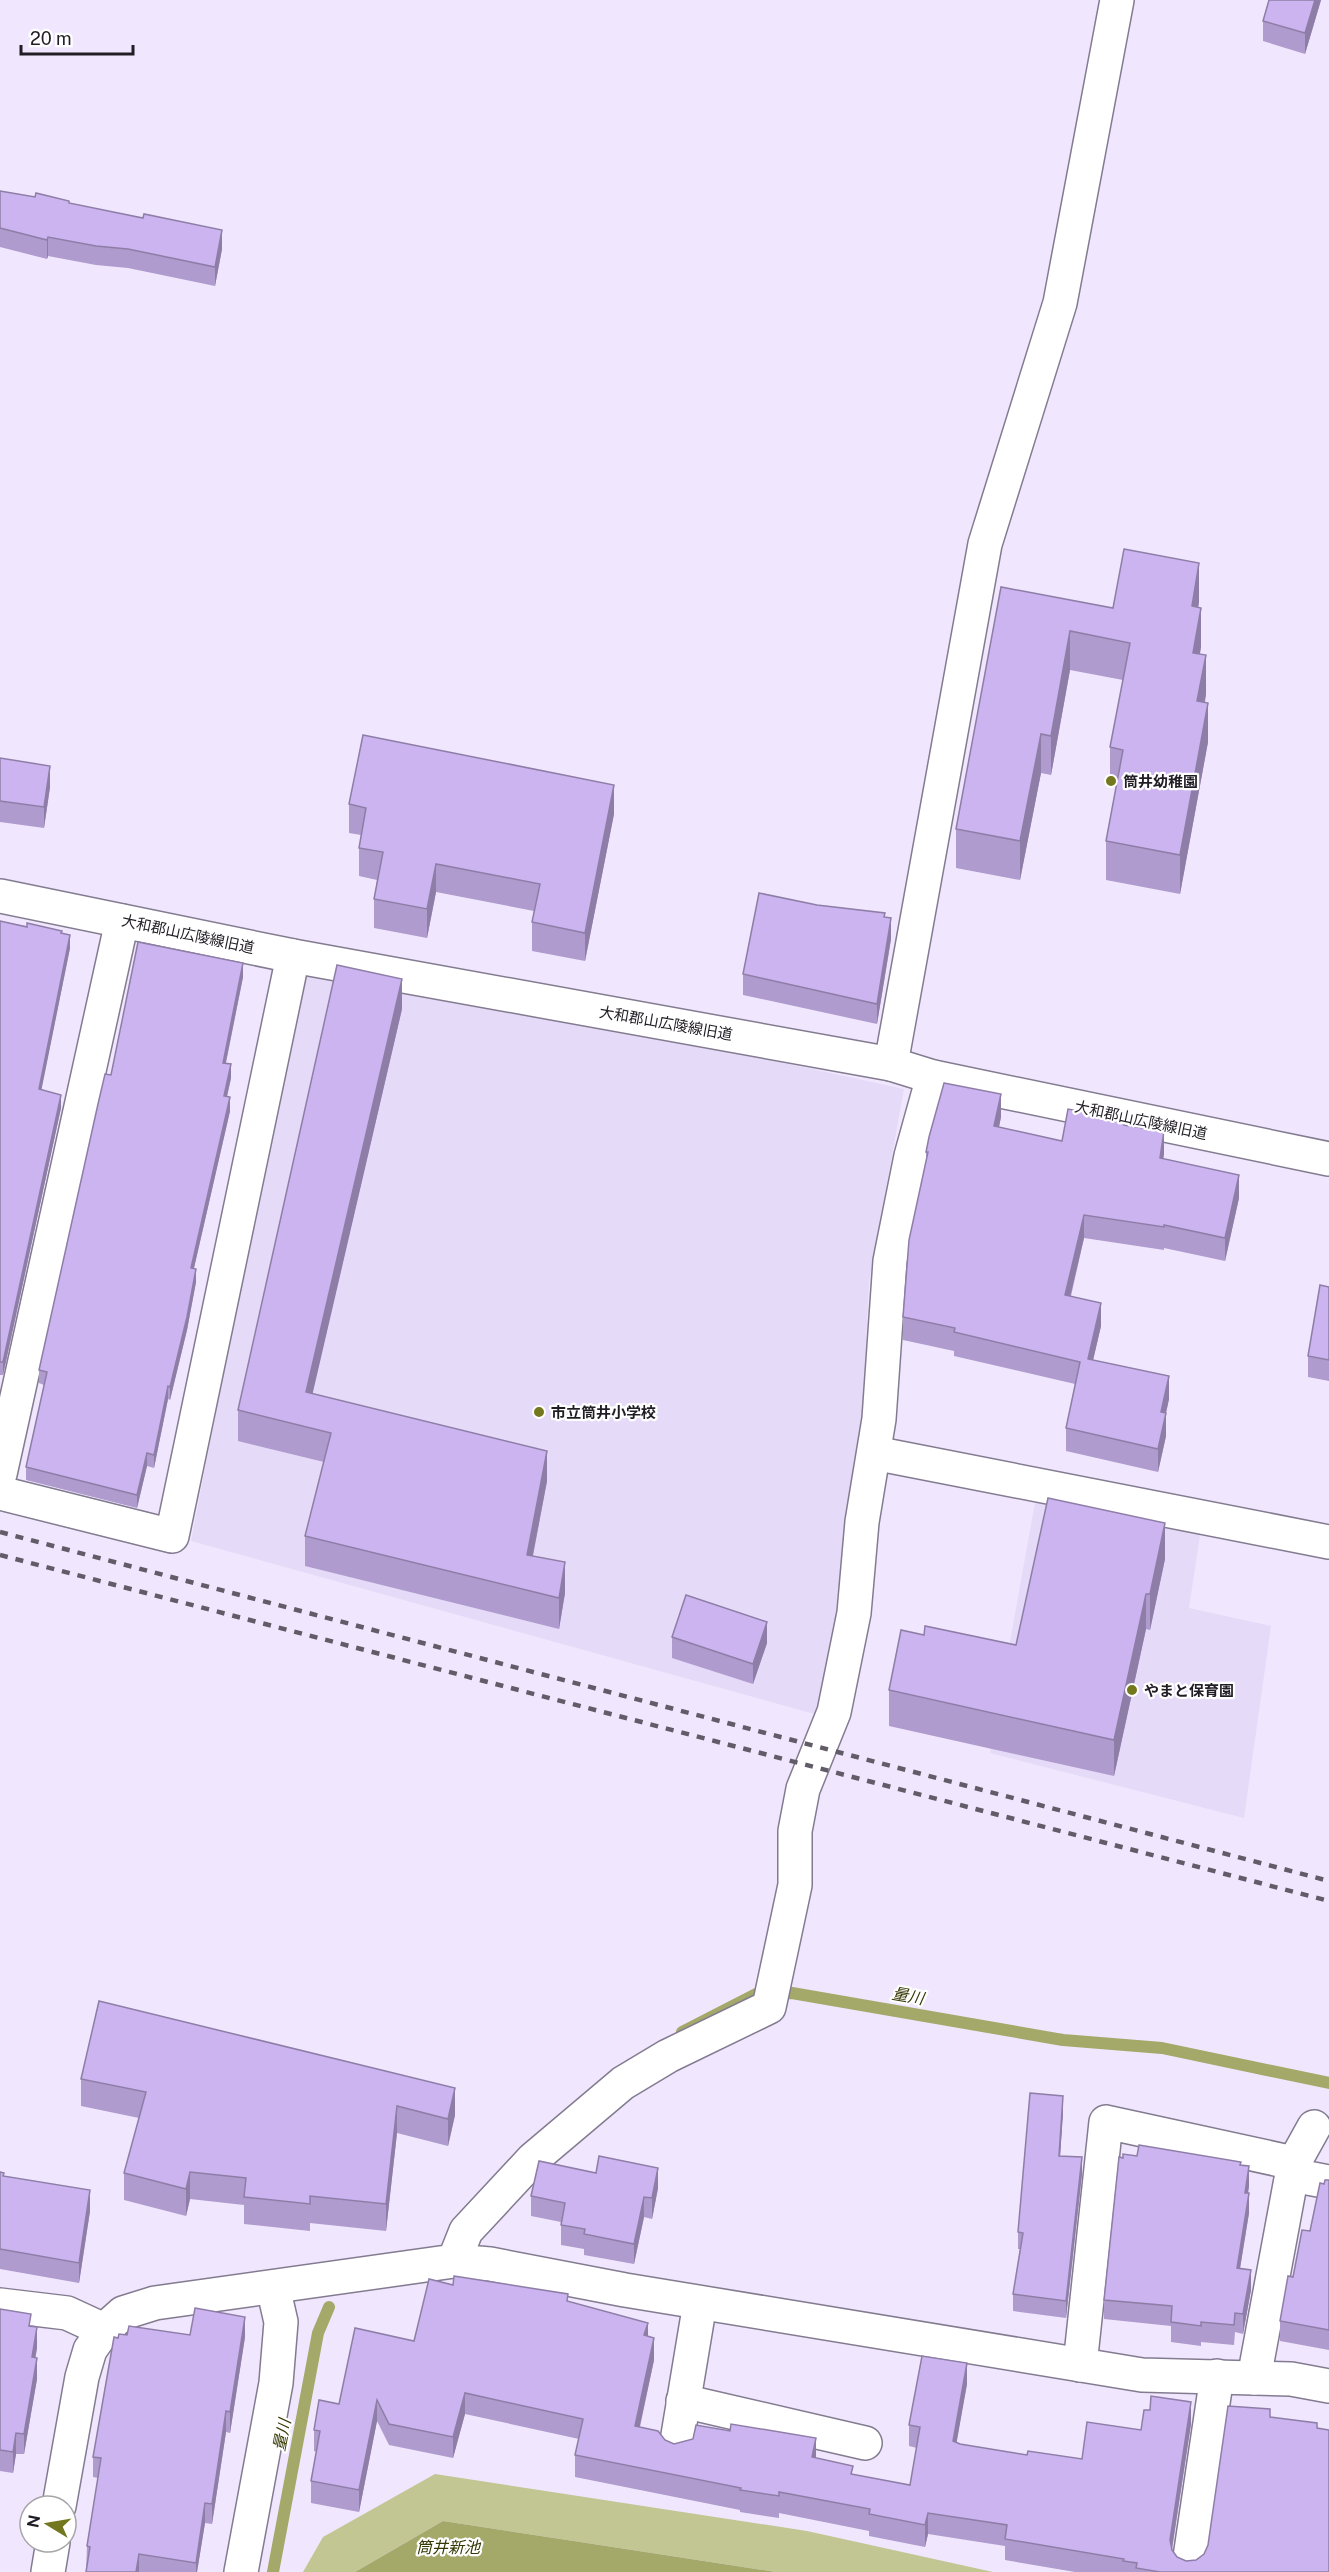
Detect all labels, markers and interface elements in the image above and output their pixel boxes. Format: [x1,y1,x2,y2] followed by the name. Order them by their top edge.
[21,18,134,56] scale bar
[30,28,72,49] text: 20 m
[1123,773,1198,790] place label: 筒井幼稚園
[1104,774,1118,788] marker: 筒井幼稚園
[120,912,256,956] street label: 大和郡山広陵線旧道
[598,1003,734,1043] street label: 大和郡山広陵線旧道
[1073,1098,1209,1142] street label: 大和郡山広陵線旧道
[551,1404,656,1421] place label: 市立筒井小学校
[532,1405,546,1419] marker: 市立筒井小学校
[1144,1682,1234,1699] place label: やまと保育園
[1125,1683,1139,1697] marker: やまと保育園
[891,1984,927,2008] water label: 量川
[270,2416,295,2453] water label: 量川
[18,2494,78,2554] north arrow
[23,2513,44,2529] text: N
[416,2538,482,2557] water label: 筒井新池

